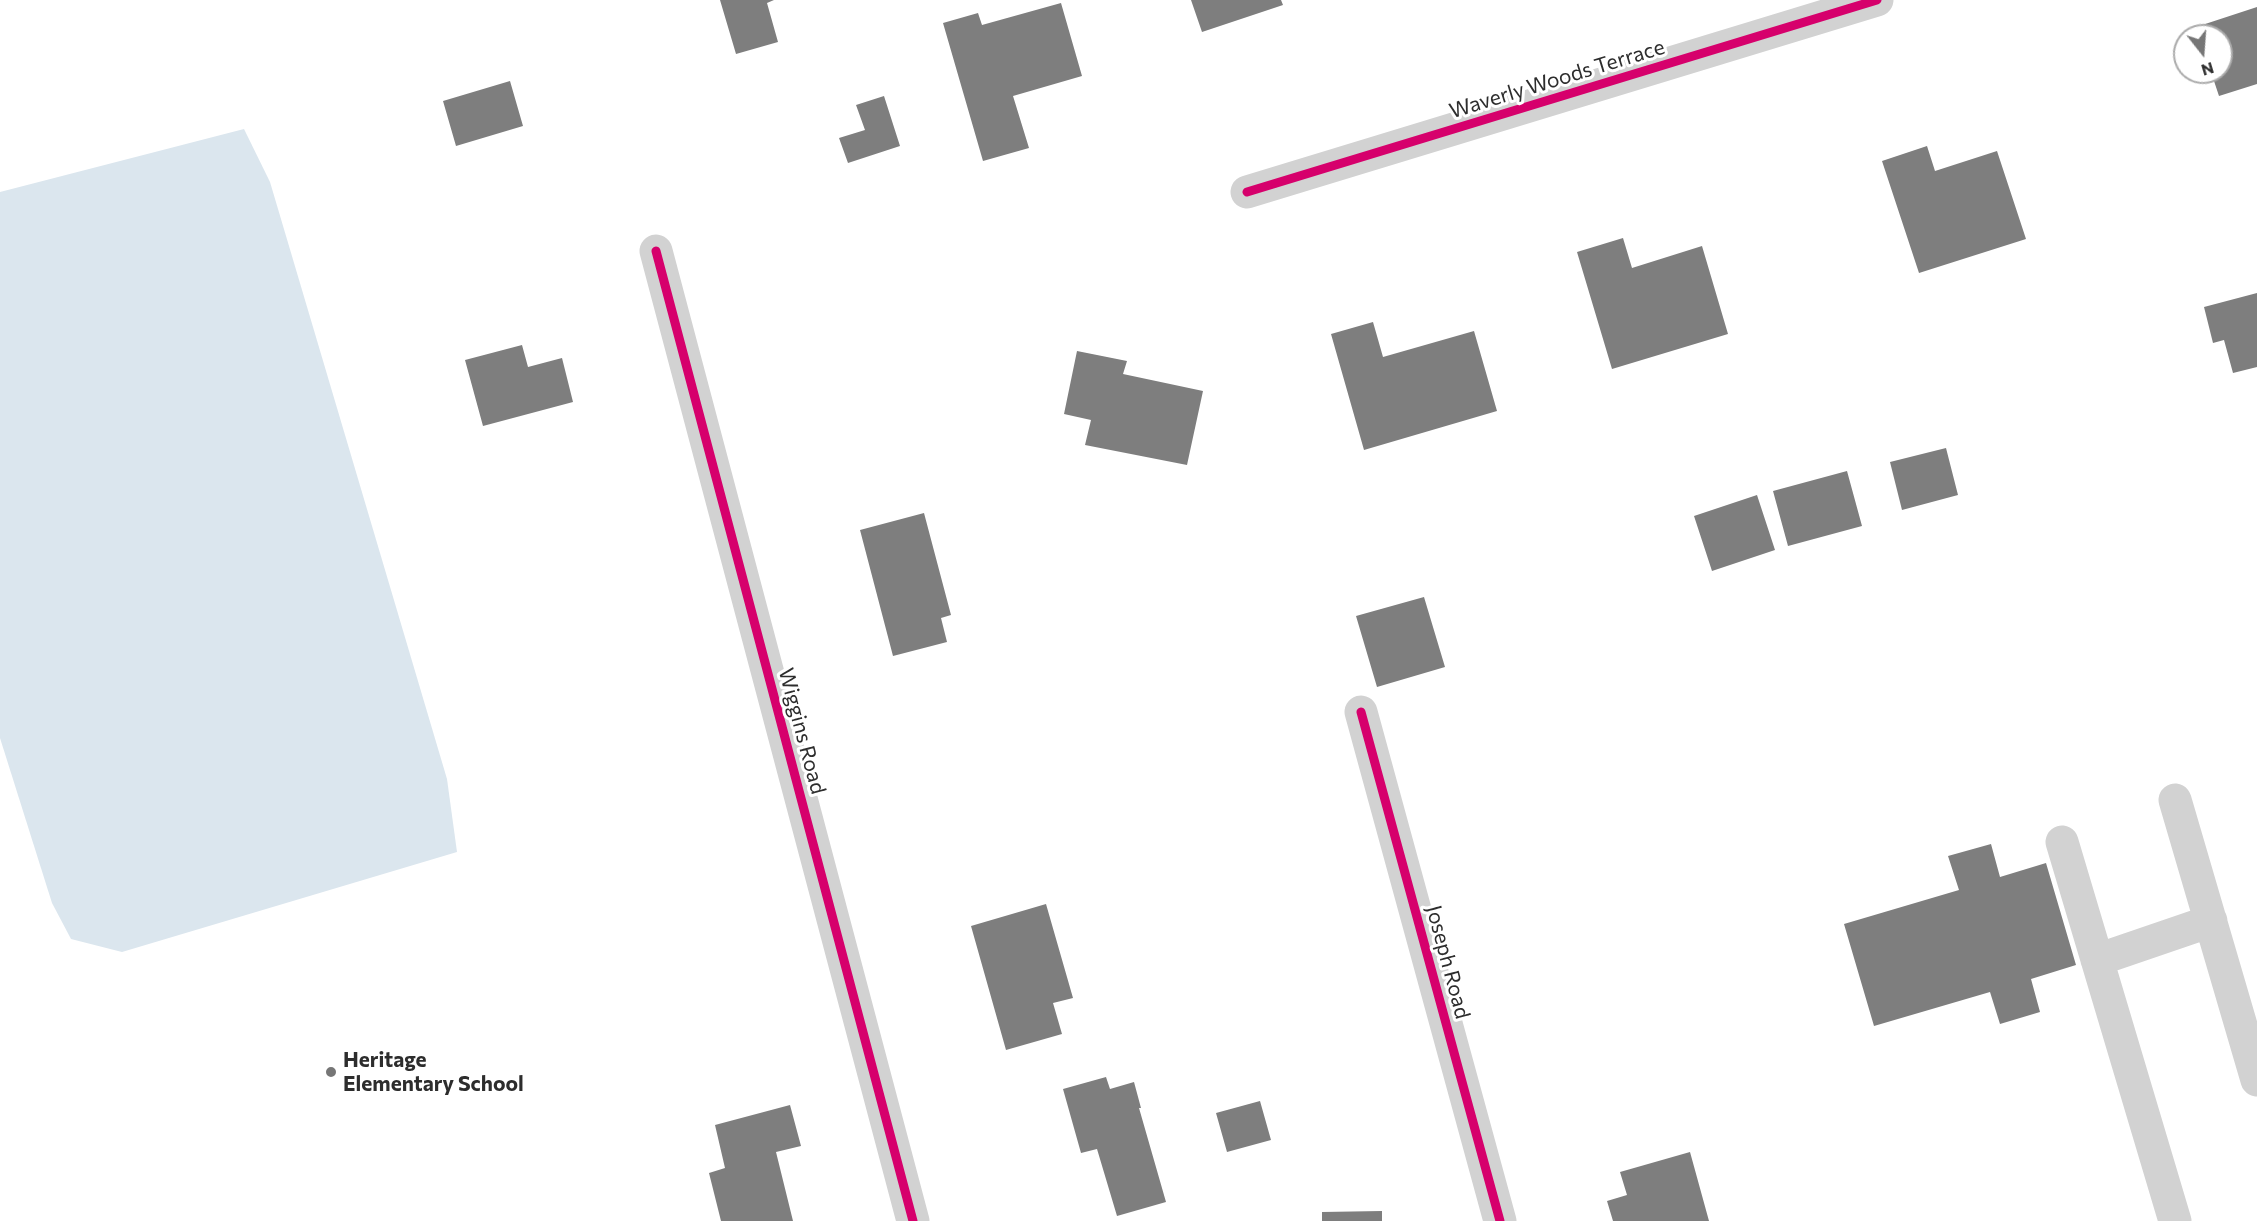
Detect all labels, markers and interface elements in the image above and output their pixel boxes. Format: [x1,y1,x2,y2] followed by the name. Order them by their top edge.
[2173,24,2233,84] north arrow
[1446,34,1668,124] street label: Waverly Woods Terrace
[2199,59,2216,81] text: N
[773,665,831,797] street label: Wiggins Road
[1421,902,1475,1022] street label: Joseph Road
[343,1047,524,1097] place label: Heritage Elementary School
[324,1065,338,1079] marker: Heritage Elementary School

